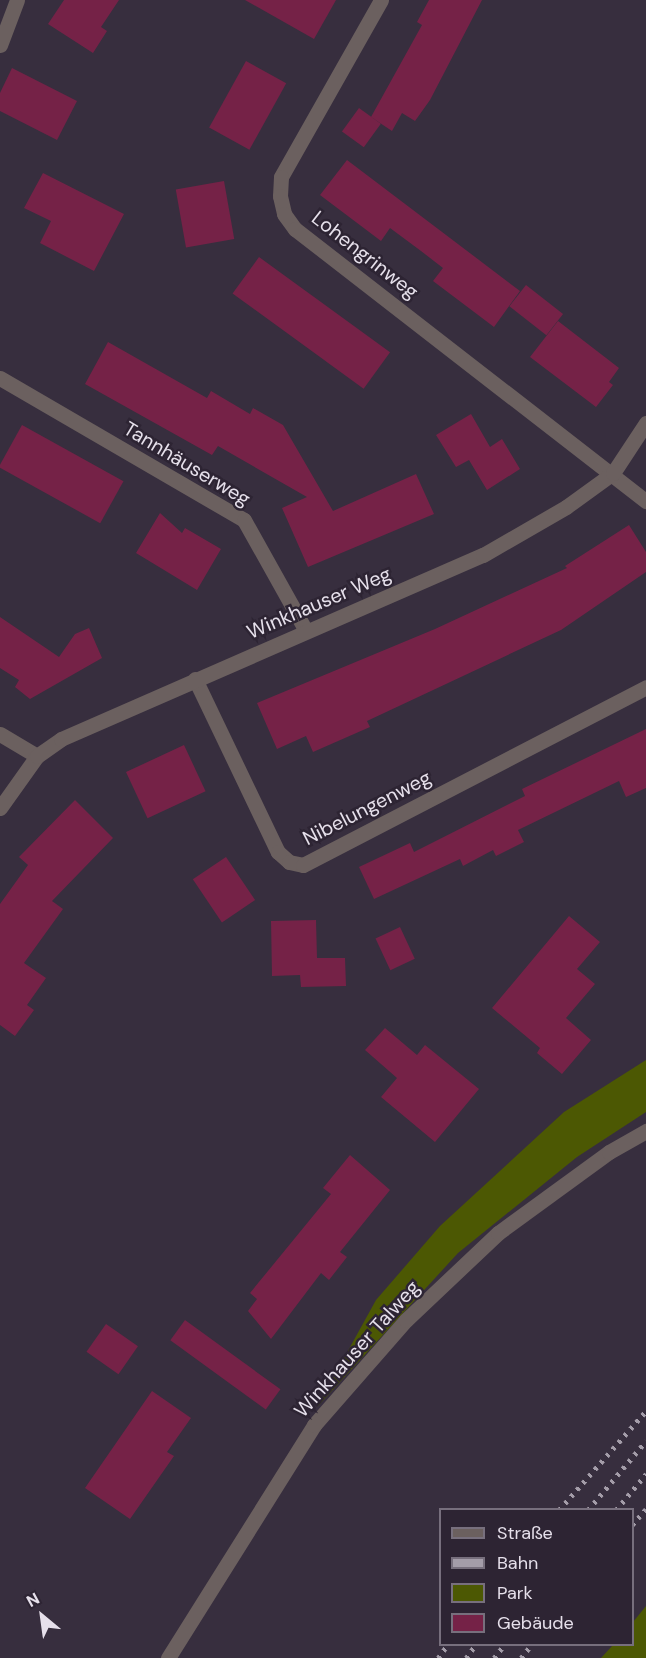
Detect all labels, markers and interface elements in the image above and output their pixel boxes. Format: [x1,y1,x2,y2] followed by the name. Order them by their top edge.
[307,206,423,304] street label: Lohengrinweg
[119,417,255,511] street label: Tannhäuserweg
[243,562,395,644] street label: Winkhauser Weg
[299,765,435,851] street label: Nibelungenweg
[289,1276,425,1422] street label: Winkhauser Talweg
[439,1508,634,1646] legend
[497,1521,553,1545] text: Straße
[497,1551,538,1575] text: Bahn
[497,1581,533,1605] text: Park
[12,1586,72,1646] north arrow
[23,1588,43,1612] text: N
[497,1611,574,1635] text: Gebäude

